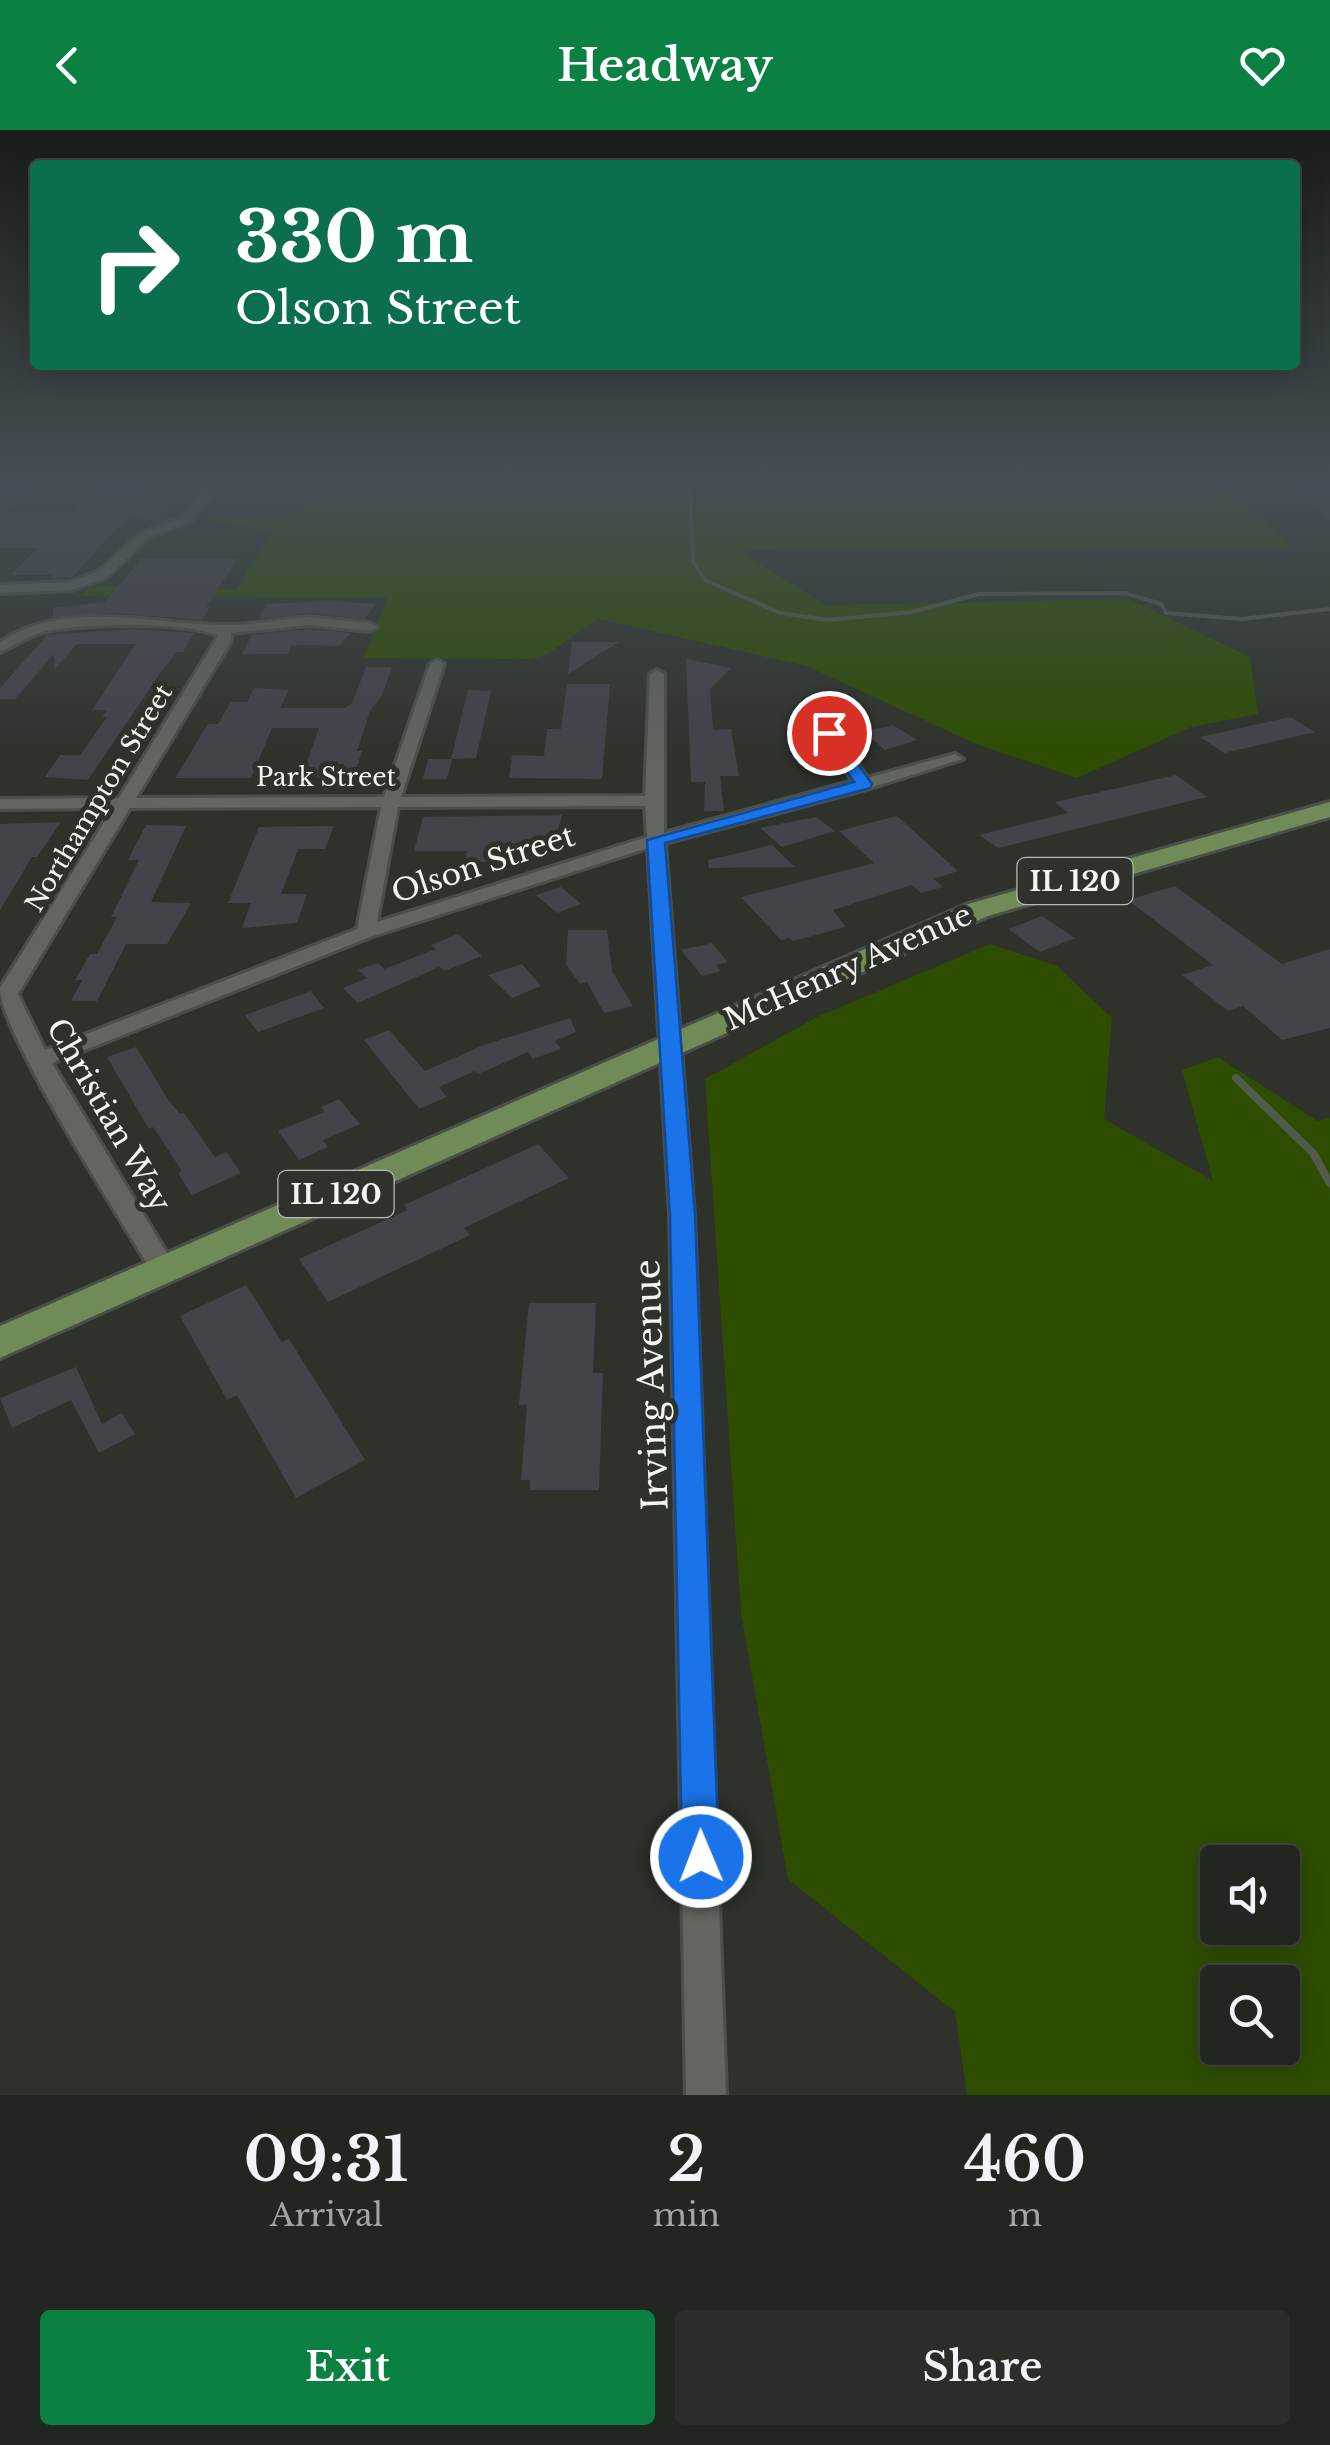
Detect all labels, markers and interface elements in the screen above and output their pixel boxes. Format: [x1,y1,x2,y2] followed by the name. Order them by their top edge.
[557,37,773,93] text: Headway
[40,38,95,93] icon: back
[1235,38,1290,93] icon: heart
[235,194,473,281] text: 330 m
[70,200,200,330] icon: right
[235,280,521,336] text: Olson Street
[19,678,179,917] street label: Northampton Street
[787,691,872,776] pin
[802,706,857,761] icon: arrive
[256,762,397,793] street label: Park Street
[387,817,580,911] street label: Olson Street
[1018,858,1132,904] road number: IL 120
[718,896,978,1038] street label: McHenry Avenue
[39,1012,179,1218] street label: Christian Way
[278,1171,394,1217] road number: IL 120
[625,1259,677,1511] street label: Irving Avenue
[649,1805,753,1909] position arrow
[1200,1845,1300,2065] map controls
[1200,1845,1300,1945] button: sound
[1200,1965,1300,2065] button: search
[244,2123,409,2197] text: 09:31
[667,2123,706,2197] text: 2
[964,2123,1086,2197] text: 460
[270,2195,383,2235] text: Arrival
[653,2195,720,2235] text: min
[1008,2195,1042,2235] text: m
[40,2310,655,2425] button: Exit
[675,2310,1290,2425] button: Share

